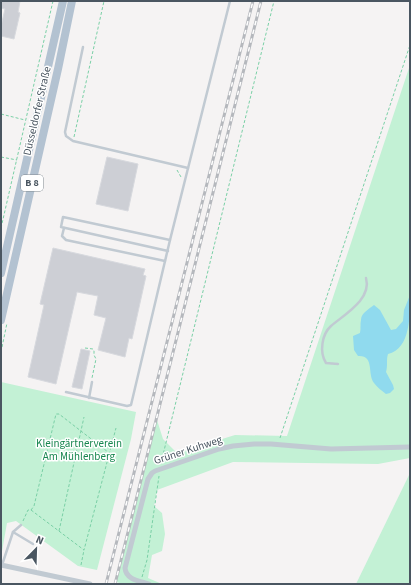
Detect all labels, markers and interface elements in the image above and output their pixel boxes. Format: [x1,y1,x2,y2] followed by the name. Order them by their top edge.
[19,64,55,157] street label: Düsseldorfer Straße
[21,175,43,191] road number: B 8
[152,432,225,468] street label: Grüner Kuhweg
[36,436,122,464] park label: Kleingärtnerverein Am Mühlenberg
[16,529,56,569] north arrow
[33,532,46,549] text: N

